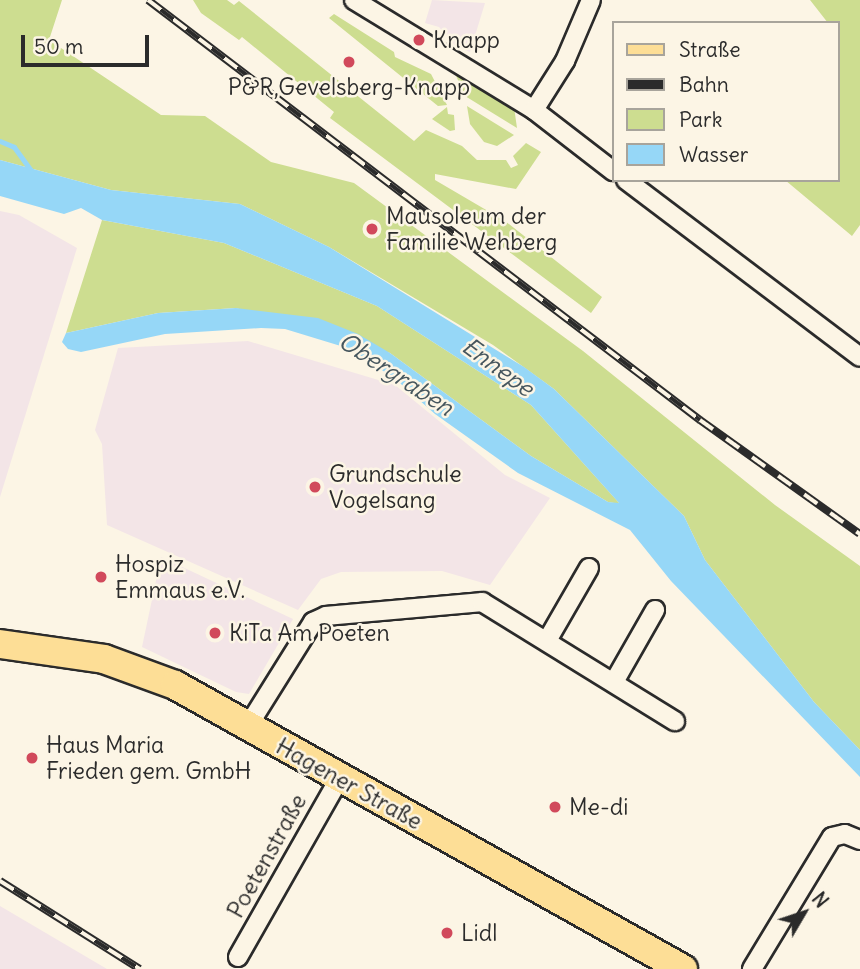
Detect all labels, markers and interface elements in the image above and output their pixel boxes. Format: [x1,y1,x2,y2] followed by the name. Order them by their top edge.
[24,21,152,65] scale bar
[612,21,839,182] legend
[433,26,500,54] place label: Knapp
[411,32,427,48] marker: Knapp
[34,33,83,60] text: 50 m
[679,36,740,63] text: Straße
[341,54,357,70] marker: P&R,Gevelsberg-Knapp
[679,71,729,98] text: Bahn
[228,73,470,101] place label: P&R,Gevelsberg-Knapp
[679,106,722,133] text: Park
[679,141,748,168] text: Wasser
[386,202,557,256] place label: Mausoleum der Familie Wehberg
[364,221,380,237] marker: Mausoleum der Familie Wehberg
[333,326,459,422] water label: Obergraben
[457,331,539,403] water label: Ennepe
[329,460,462,514] place label: Grundschule Vogelsang
[307,479,323,495] marker: Grundschule Vogelsang
[115,550,245,604] place label: Hospiz Emmaus e.V.
[93,569,109,585] marker: Hospiz Emmaus e.V.
[229,619,390,647] place label: KiTa Am Poeten
[207,625,223,641] marker: KiTa Am Poeten
[46,731,251,785] place label: Haus Maria Frieden gem. GmbH
[271,732,427,836] street label: Hagener Straße
[24,750,40,766] marker: Haus Maria Frieden gem. GmbH
[222,789,312,923] street label: Poetenstraße
[569,793,628,821] place label: Me-di
[547,799,563,815] marker: Me-di
[769,878,839,948] north arrow
[807,887,834,912] text: N
[461,919,497,947] place label: Lidl
[439,925,455,941] marker: Lidl

